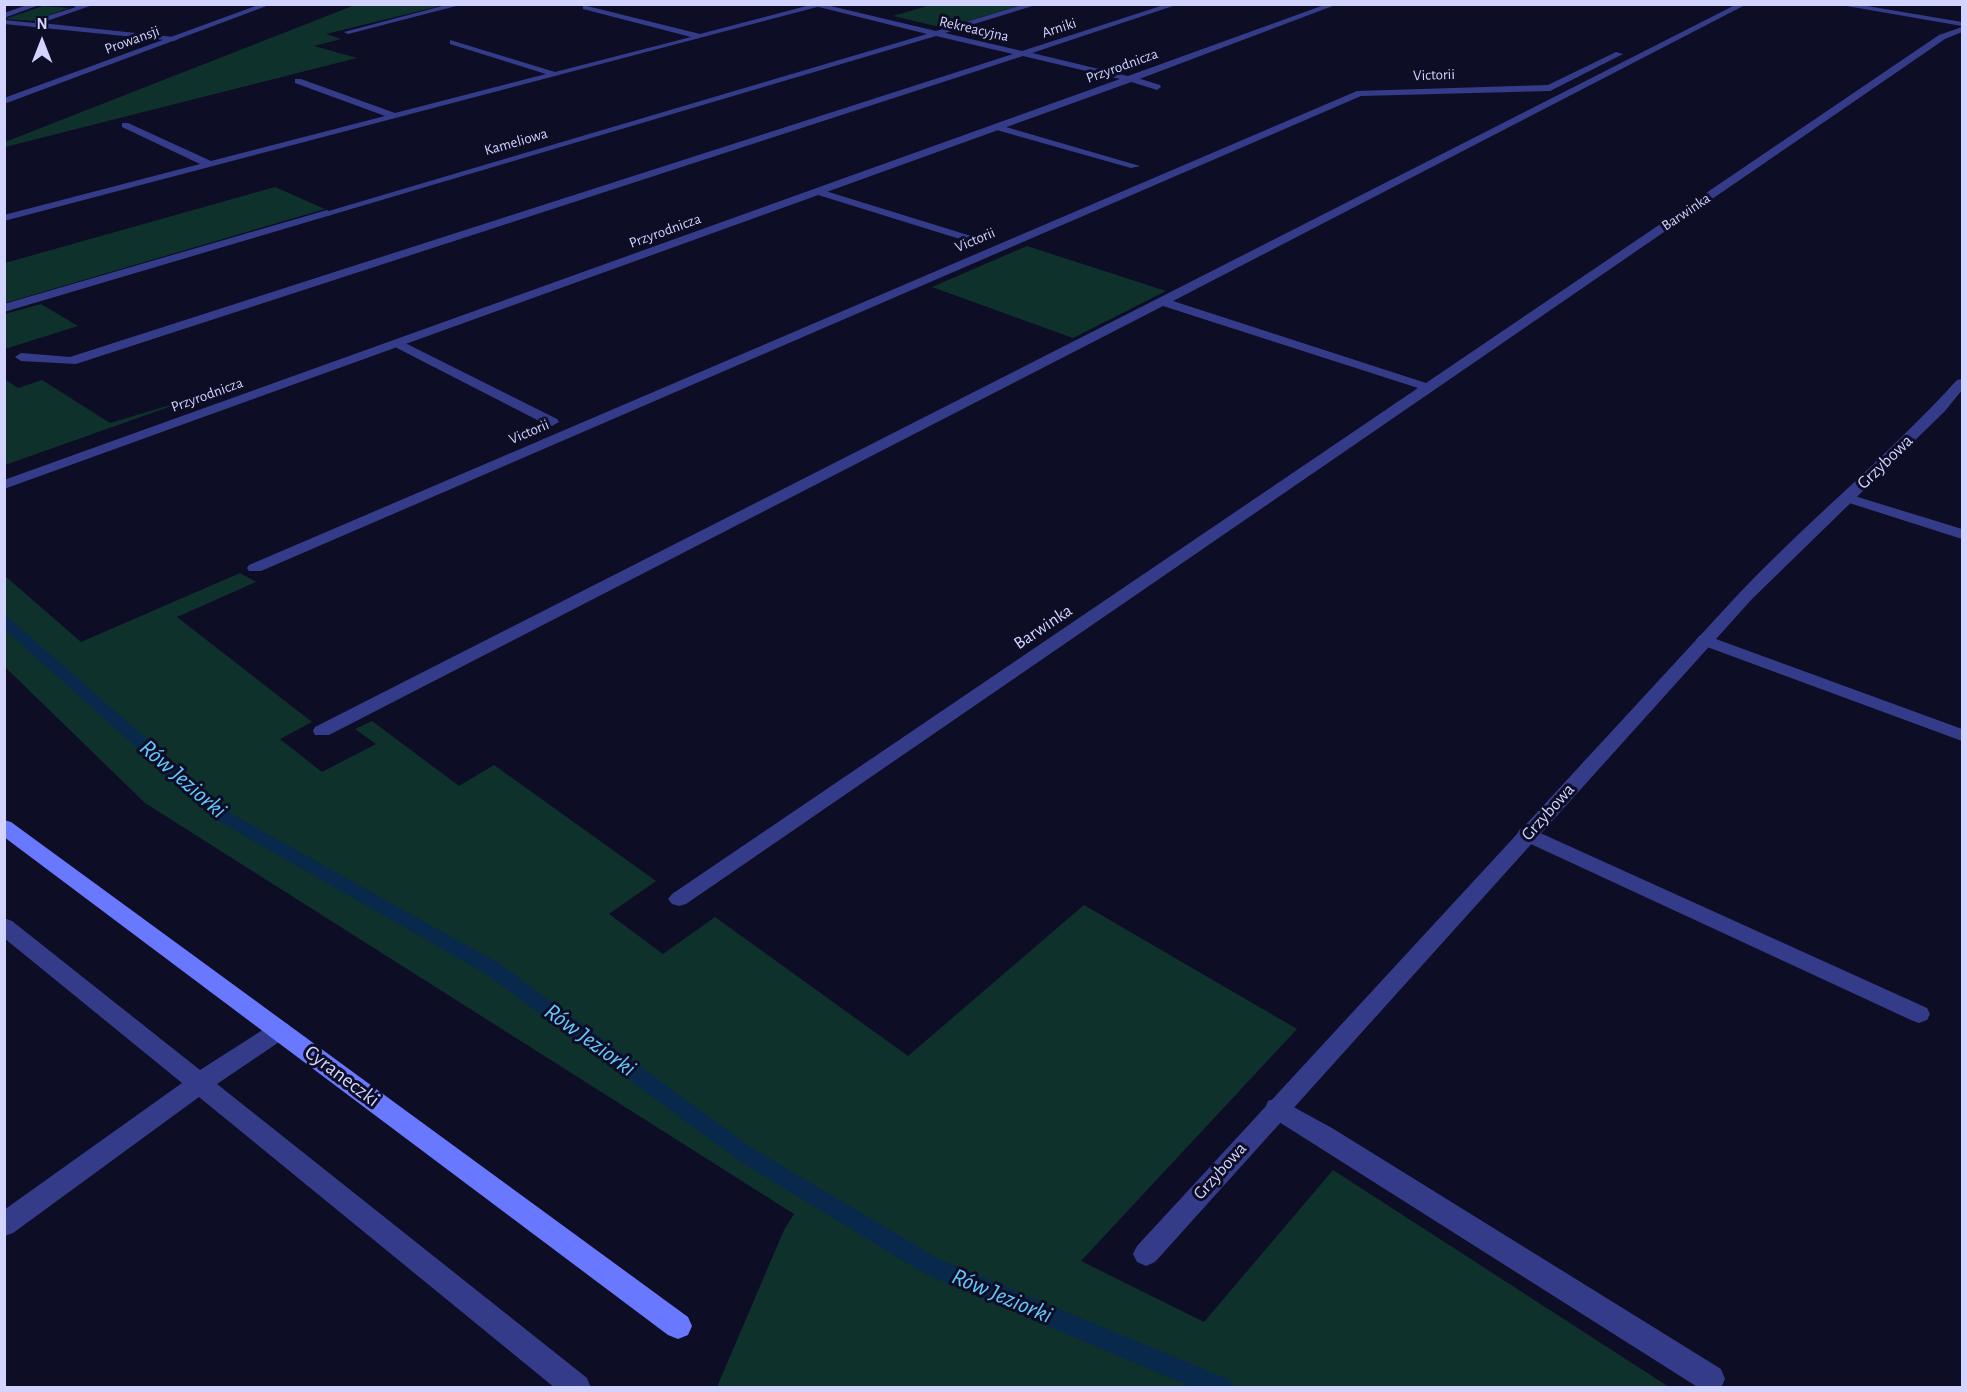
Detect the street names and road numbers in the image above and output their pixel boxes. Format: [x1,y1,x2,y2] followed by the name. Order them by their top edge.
[937,12,1011,46] street label: Rekreacyjna
[1039,14,1079,42] street label: Arniki
[102,22,162,58] street label: Prowansji
[1084,45,1160,87] street label: Przyrodnicza
[1413,65,1455,85] street label: Victorii
[482,124,550,160] street label: Kameliowa
[1658,189,1714,235] street label: Barwinka
[627,210,703,252] street label: Przyrodnicza
[952,224,998,256] street label: Victorii
[169,374,245,416] street label: Przyrodnicza
[506,416,552,448] street label: Victorii
[1853,430,1917,494] street label: Grzybowa
[1010,600,1076,654] street label: Barwinka
[1517,779,1579,845] street label: Grzybowa
[299,1040,385,1112] street label: Cyraneczki
[1189,1138,1251,1204] street label: Grzybowa

